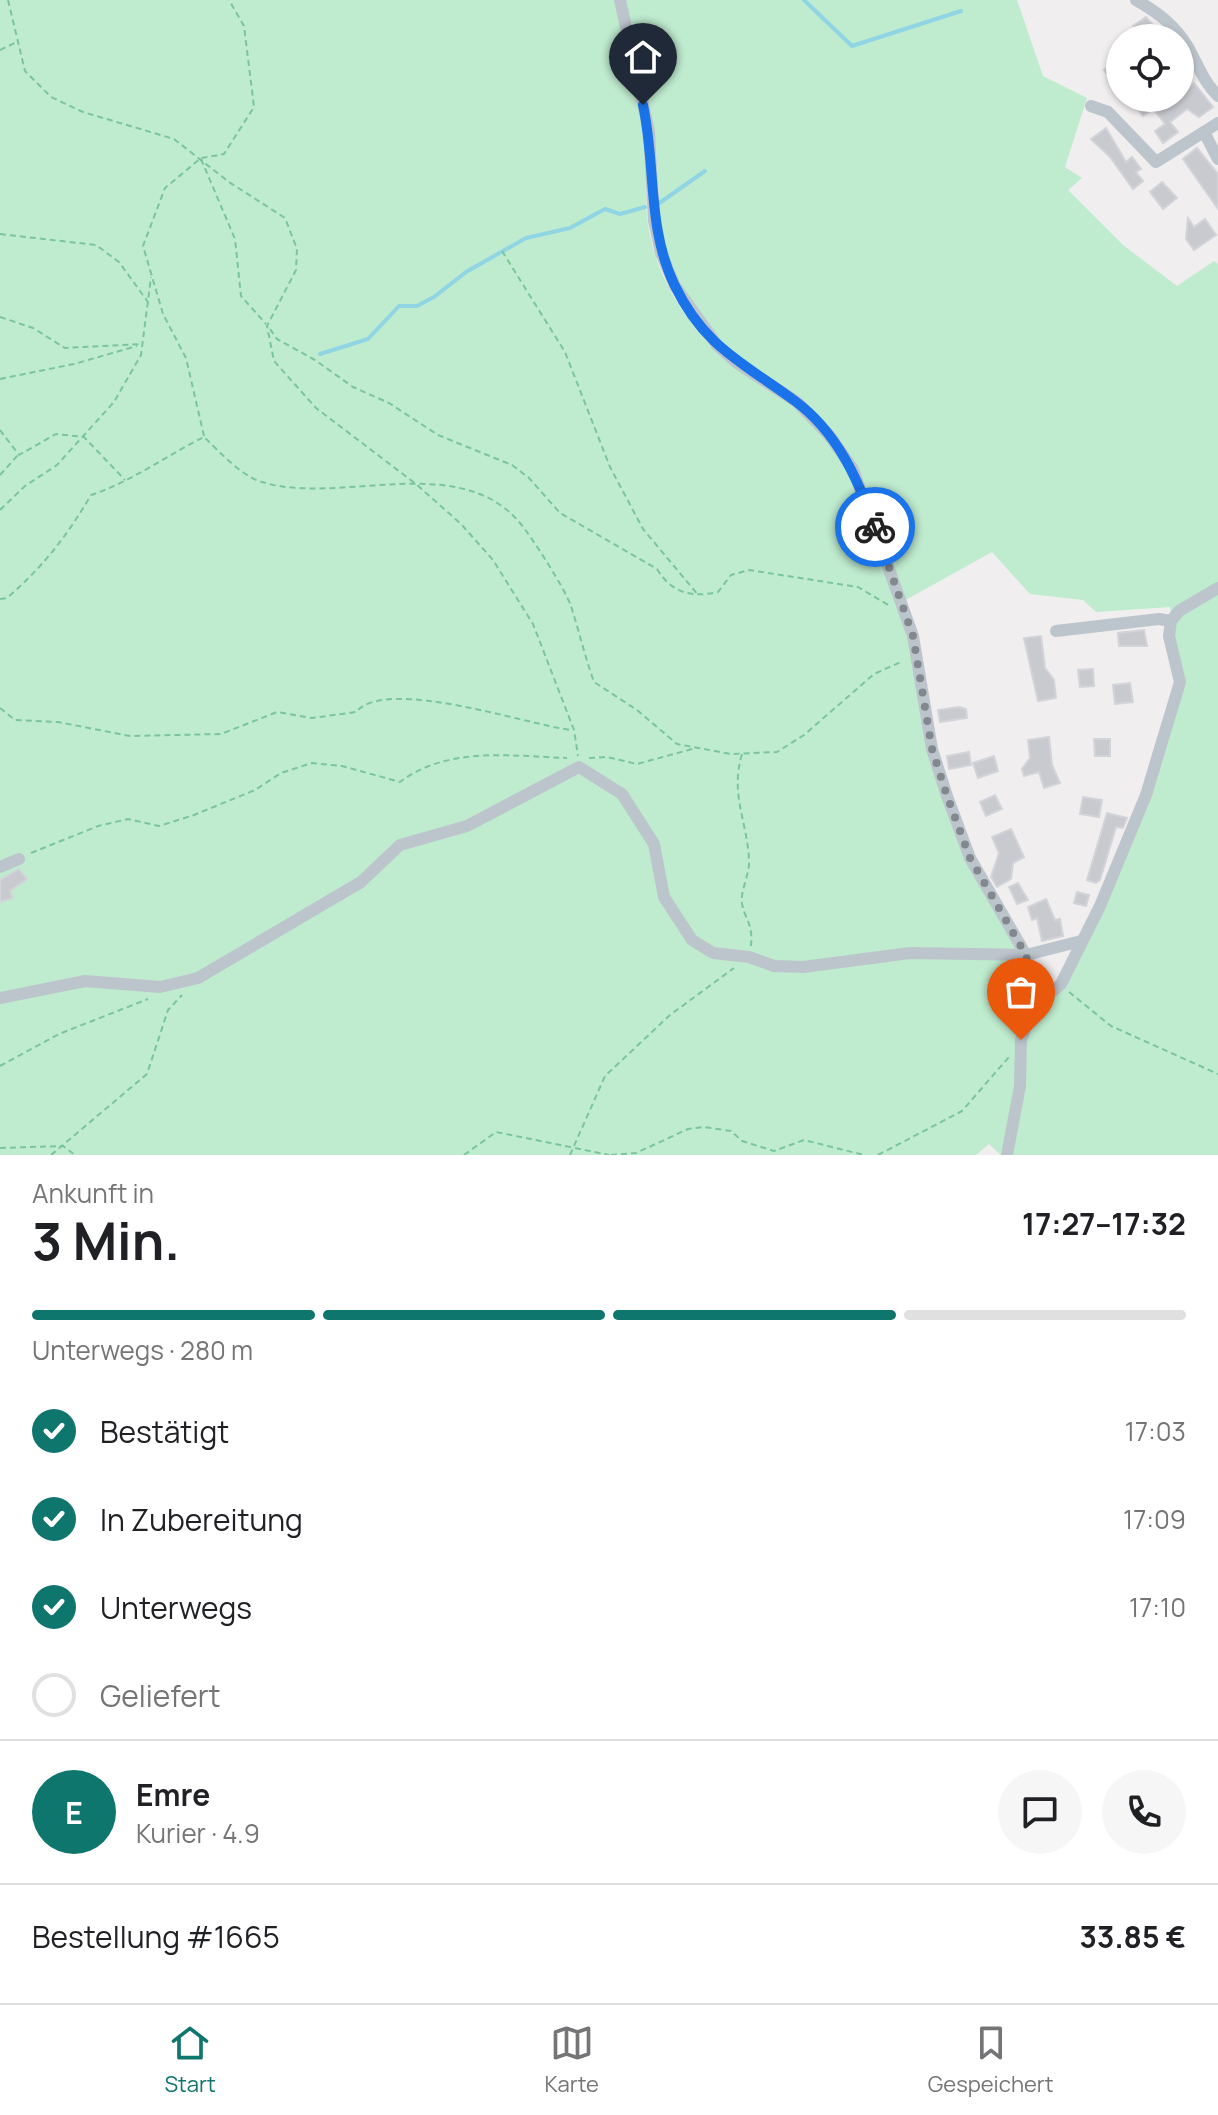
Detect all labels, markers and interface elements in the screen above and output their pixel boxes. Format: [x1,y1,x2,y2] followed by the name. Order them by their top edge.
[609,23,677,105] pin
[1106,24,1194,112] map controls
[1106,24,1194,112] button: locate
[621,35,665,79] icon: home
[835,487,915,567] courier
[853,505,897,549] icon: bike
[987,958,1055,1040] pin
[999,970,1043,1014] icon: bag
[32,1175,154,1211] text: Ankunft in
[1022,1203,1186,1244] text: 17:27–17:32
[32,1205,180,1276] text: 3 Min.
[32,1332,253,1368] text: Unterwegs · 280 m
[32,1409,76,1453] icon: check
[100,1411,229,1452] text: Bestätigt
[1125,1413,1186,1449] text: 17:03
[32,1497,76,1541] icon: check
[100,1499,303,1540] text: In Zubereitung
[1123,1501,1186,1537] text: 17:09
[32,1585,76,1629] icon: check
[100,1587,252,1628] text: Unterwegs
[1129,1589,1186,1625] text: 17:10
[100,1675,221,1716] text: Geliefert
[998,1770,1082,1854] button: chat
[1102,1770,1186,1854] button: phone
[136,1774,210,1815] text: Emre
[65,1792,83,1833] text: E
[136,1815,260,1851] text: Kurier · 4.9
[32,1916,280,1957] text: Bestellung #1665
[1080,1916,1186,1957] text: 33.85 €
[164,2021,216,2099] tab: Start
[545,2021,599,2099] tab: Karte
[928,2021,1054,2099] tab: Gespeichert

